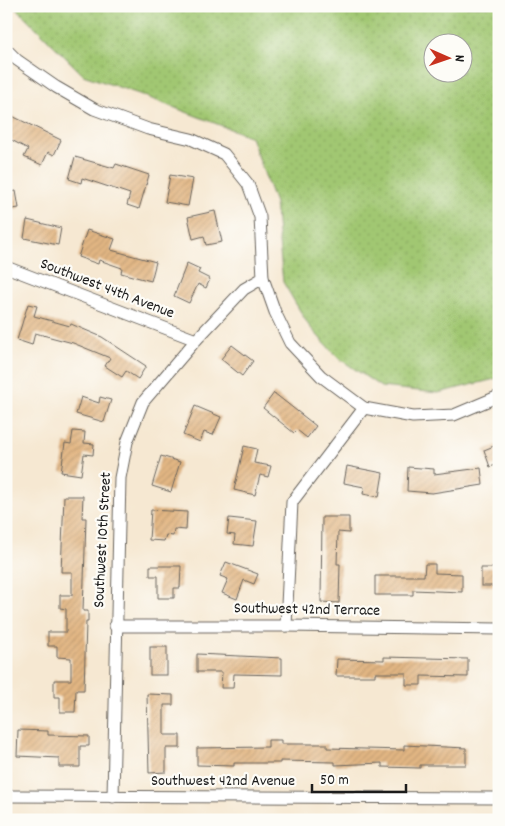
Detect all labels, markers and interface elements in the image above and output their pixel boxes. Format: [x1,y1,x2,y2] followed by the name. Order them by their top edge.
[422,32,472,82] north arrow
[449,55,469,62] text: N
[37,253,177,325] street label: Southwest 44th Avenue
[88,471,118,608] street label: Southwest 10th Street
[234,597,380,623] street label: Southwest 42nd Terrace
[312,761,406,793] scale bar
[151,770,295,793] street label: Southwest 42nd Avenue
[320,770,349,792] text: 50 m

